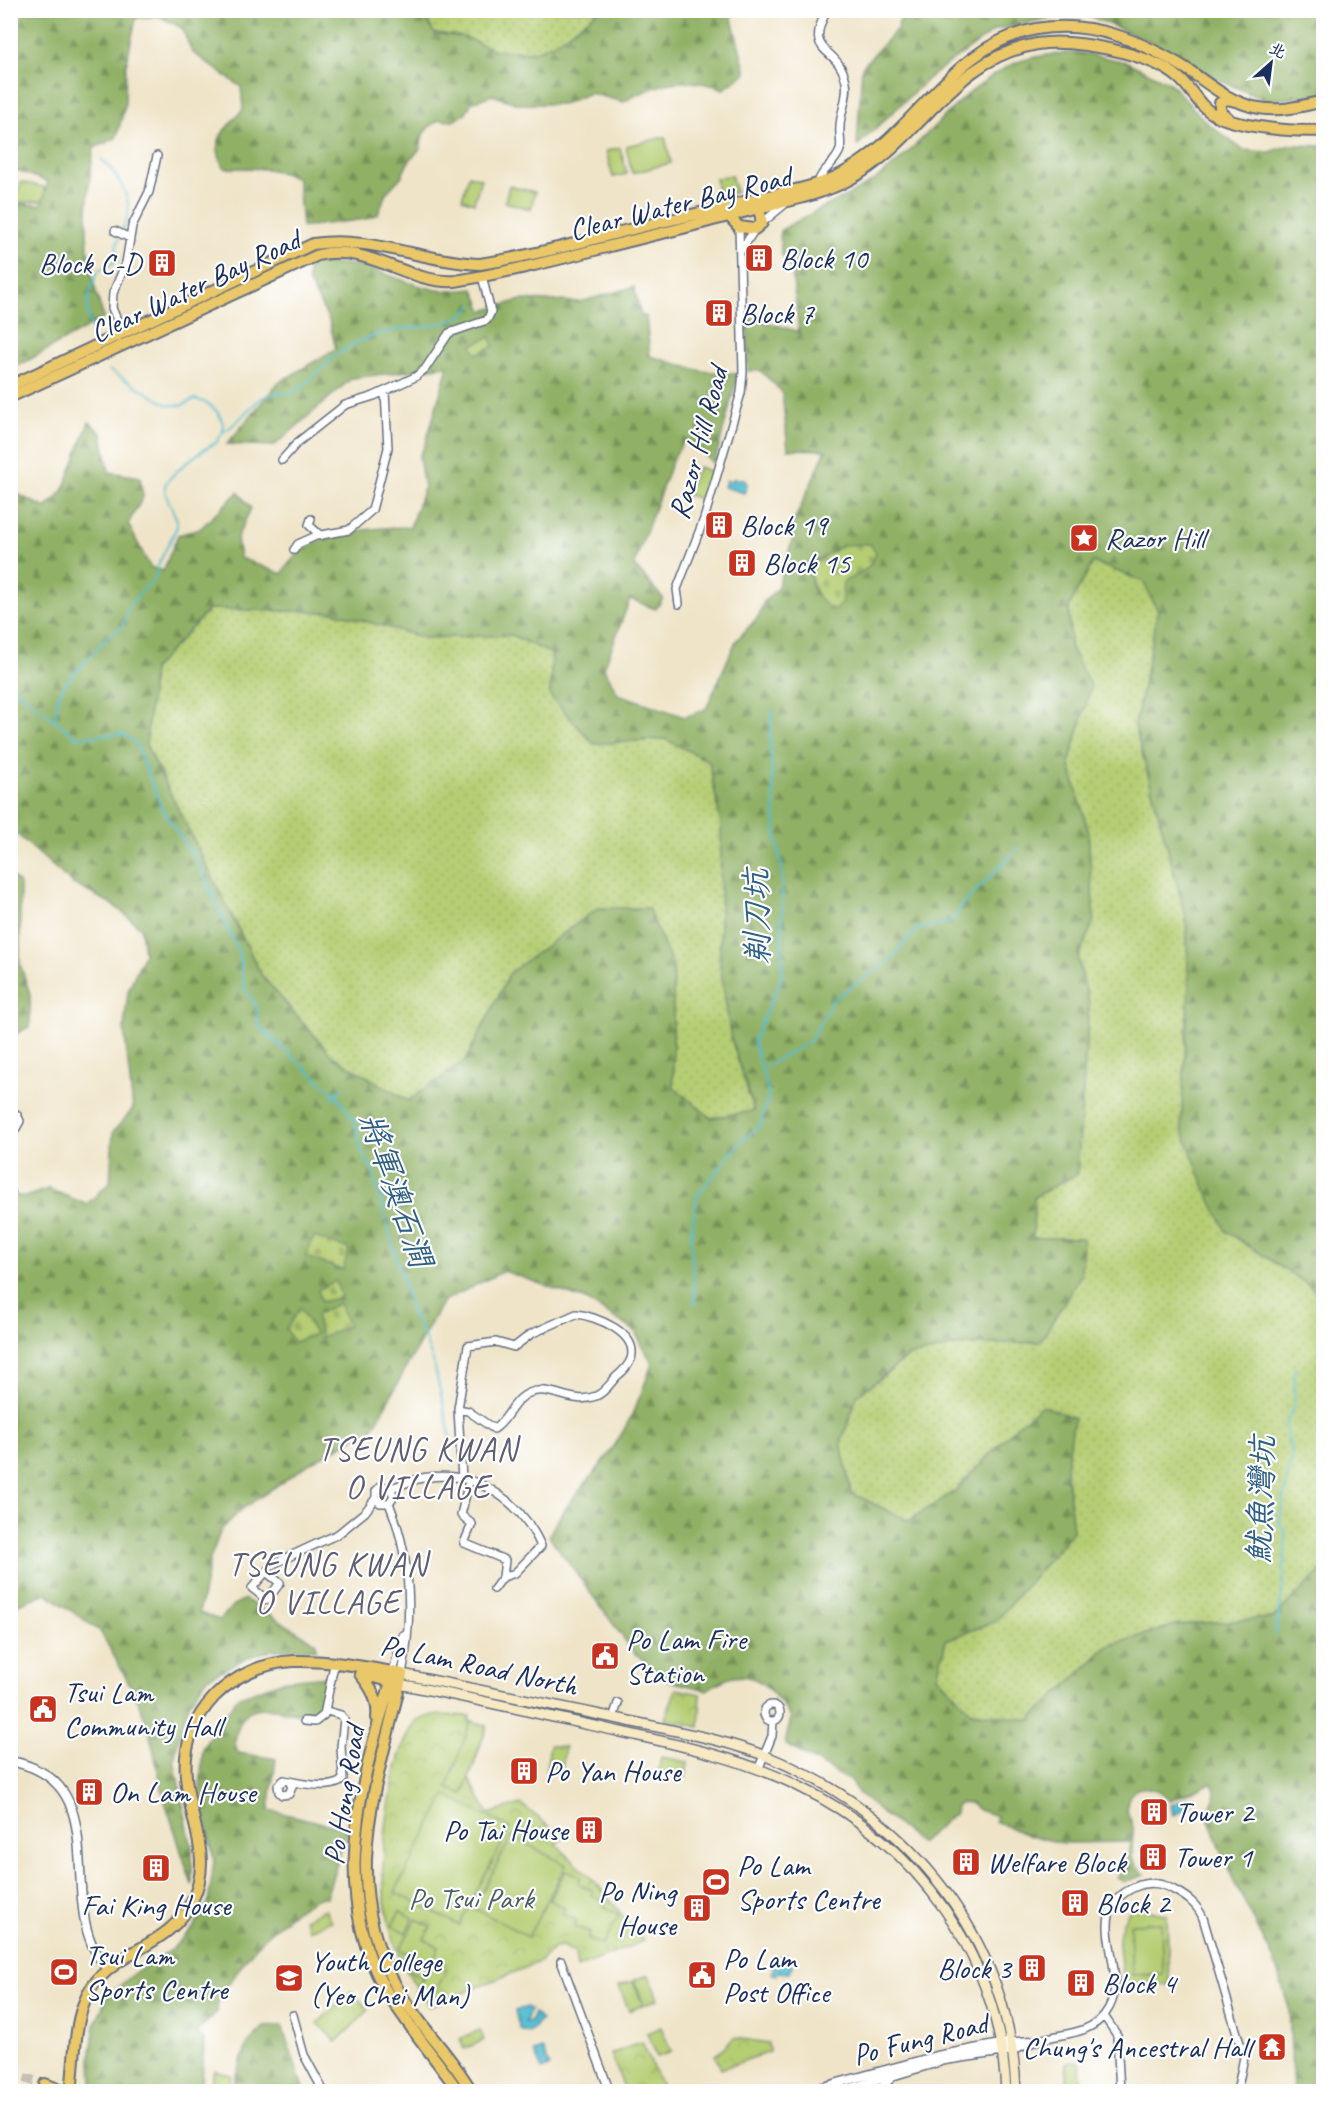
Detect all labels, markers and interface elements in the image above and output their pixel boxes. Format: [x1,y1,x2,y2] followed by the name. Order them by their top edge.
[1241,33,1301,93] north arrow
[1266,38,1289,63] text: 北
[565,156,799,249] street label: Clear Water Bay Road
[84,219,310,351] street label: Clear Water Bay Road
[780,239,870,277] place label: Block 10
[743,242,775,274] building icon: Block 10
[39,244,144,282] place label: Block C-D
[146,247,178,279] building icon: Block C-D
[740,294,815,332] place label: Block 7
[703,297,735,329] building icon: Block 7
[659,359,738,523] street label: Razor Hill Road
[740,506,830,544] place label: Block 19
[703,509,735,541] building icon: Block 19
[1105,519,1210,557] place label: Razor Hill
[1068,522,1100,554] place icon: Razor Hill
[763,544,852,582] place label: Block 15
[726,547,758,579] building icon: Block 15
[736,866,778,965] water label: 剃刀坑
[351,1108,442,1275] water label: 將軍澳石澗
[318,1428,522,1508] district label: TSEUNG KWAN O VILLAGE
[1238,1432,1284,1565] water label: 魷魚灣坑
[228,1543,432,1623] district label: TSEUNG KWAN O VILLAGE
[626,1620,748,1692] place label: Po Lam Fire Station
[377,1626,582,1705] street label: Po Lam Road North
[589,1640,621,1672] public building icon: Po Lam Fire Station
[64,1673,227,1745] place label: Tsui Lam Community Hall
[27,1693,59,1725] public building icon: Tsui Lam Community Hall
[314,1719,374,1867] street label: Po Hong Road
[545,1752,683,1790] place label: Po Yan House
[508,1755,540,1787] building icon: Po Yan House
[110,1773,258,1811] place label: On Lam House
[73,1776,105,1808] building icon: On Lam House
[1175,1793,1256,1831] place label: Tower 2
[1138,1796,1170,1828] building icon: Tower 2
[443,1811,570,1849] place label: Po Tai House
[573,1814,605,1846] building icon: Po Tai House
[1174,1838,1254,1876] place label: Tower 1
[1137,1841,1169,1873] building icon: Tower 1
[987,1843,1128,1881] place label: Welfare Block
[737,1846,882,1918] place label: Po Lam Sports Centre
[950,1846,982,1878] building icon: Welfare Block
[140,1852,172,1884] building icon: Fai King House
[700,1866,732,1898] sports icon: Po Lam Sports Centre
[598,1872,678,1944] place label: Po Ning House
[408,1879,536,1917] park label: Po Tsui Park
[1096,1884,1172,1922] place label: Block 2
[81,1886,233,1924] place label: Fai King House
[1059,1887,1091,1919] building icon: Block 2
[681,1892,713,1924] building icon: Po Ning House
[85,1936,230,2008] place label: Tsui Lam Sports Centre
[723,1939,832,2011] place label: Po Lam Post Office
[310,1942,471,2014] place label: Youth College (Yeo Chei Man)
[937,1949,1013,1987] place label: Block 3
[1016,1952,1048,1984] building icon: Block 3
[48,1956,80,1988] sports icon: Tsui Lam Sports Centre
[686,1959,718,1991] public building icon: Po Lam Post Office
[273,1962,305,1994] school or university icon: Youth College (Yeo Chei Man)
[1102,1964,1178,2002] place label: Block 4
[1065,1967,1097,1999] building icon: Block 4
[849,2003,995,2074] street label: Po Fung Road
[1023,2028,1256,2066] place label: Chung's Ancestral Hall
[1256,2031,1288,2063] temple icon: Chung's Ancestral Hall

